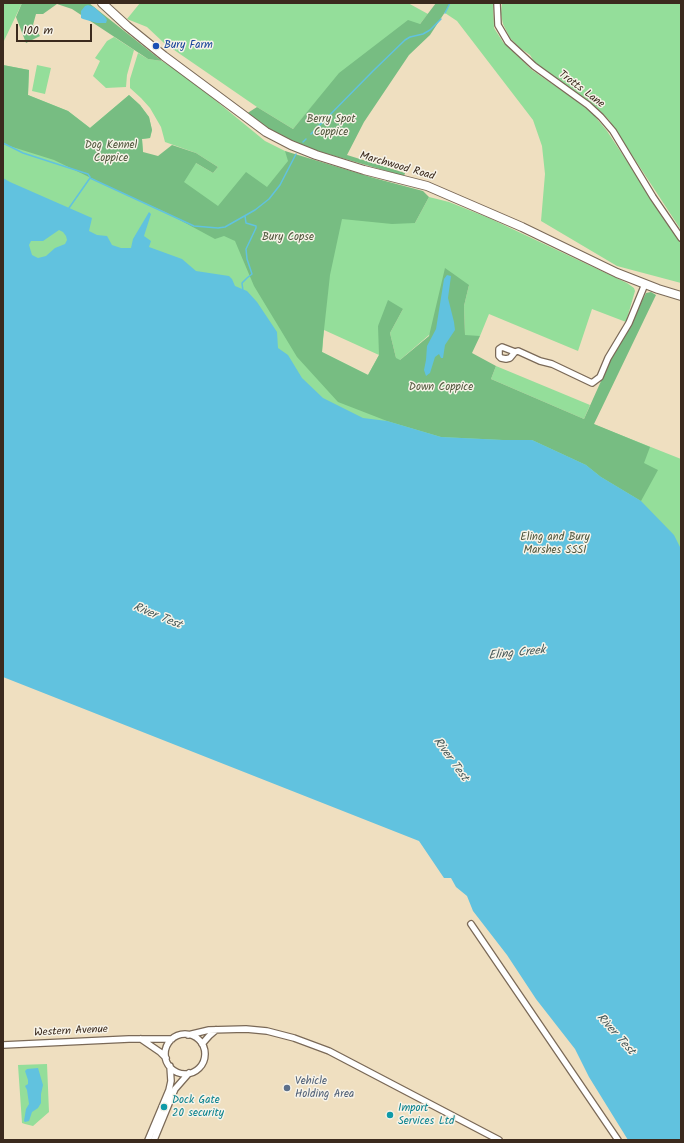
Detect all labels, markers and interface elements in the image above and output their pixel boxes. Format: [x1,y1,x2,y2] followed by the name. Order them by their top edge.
[18,16,94,42] scale bar
[23,21,53,40] text: 100 m
[164,39,213,53] place label: Bury Farm
[151,41,161,51] marker: Bury Farm
[555,68,607,112] street label: Trotts Lane
[306,113,356,139] park label: Berry Spot Coppice
[85,139,137,165] park label: Dog Kennel Coppice
[358,150,436,184] street label: Marchwood Road
[262,231,314,245] park label: Bury Copse
[409,381,473,395] park label: Down Coppice
[520,531,590,557] park label: Eling and Bury Marshes SSSI
[131,601,183,633] water label: River Test
[488,644,546,664] water label: Eling Creek
[429,735,471,785] water label: River Test
[593,1011,637,1059] water label: River Test
[34,1023,108,1041] street label: Western Avenue
[295,1075,354,1101] place label: Vehicle Holding Area
[282,1083,292,1093] marker: Vehicle Holding Area
[172,1094,224,1120] place label: Dock Gate 20 security
[159,1102,169,1112] marker: Dock Gate 20 security
[398,1102,454,1128] place label: Import Services Ltd
[385,1110,395,1120] marker: Import Services Ltd

